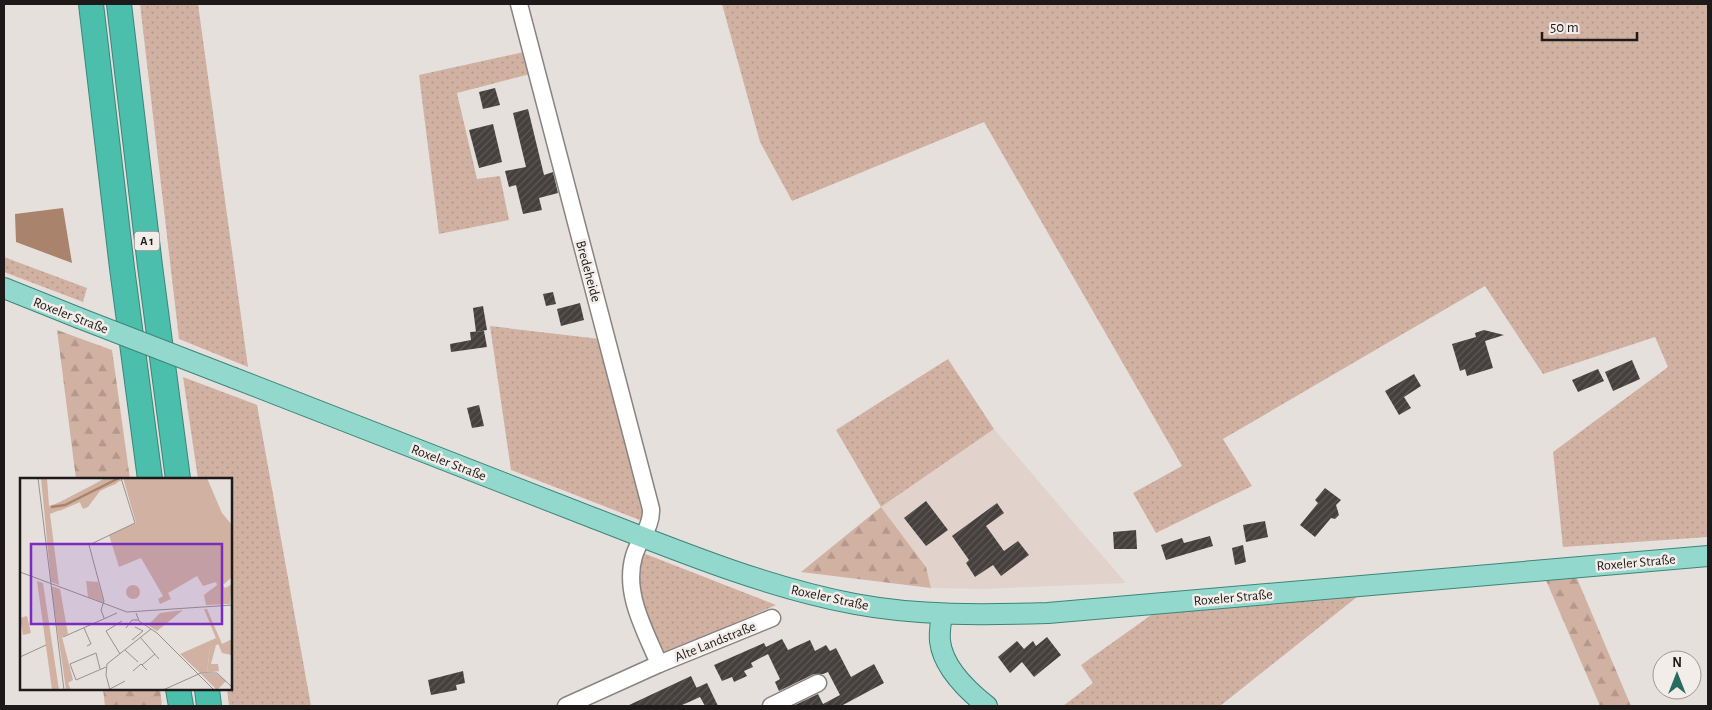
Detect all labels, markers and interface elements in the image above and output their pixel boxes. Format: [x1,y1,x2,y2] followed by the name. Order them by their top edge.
[1542,10,1637,42] scale bar
[1550,20,1579,35] text: 50 m
[134,232,160,250] road number: A 1
[573,239,603,303] street label: Bredeheide
[31,295,110,337] street label: Roxeler Straße
[409,442,488,484] street label: Roxeler Straße
[20,478,232,690] inset map
[1596,553,1676,573] street label: Roxeler Straße
[790,583,870,613] street label: Roxeler Straße
[1193,588,1273,608] street label: Roxeler Straße
[673,619,758,665] street label: Alte Landstraße
[1652,650,1702,700] north arrow
[1672,656,1682,670] text: N

